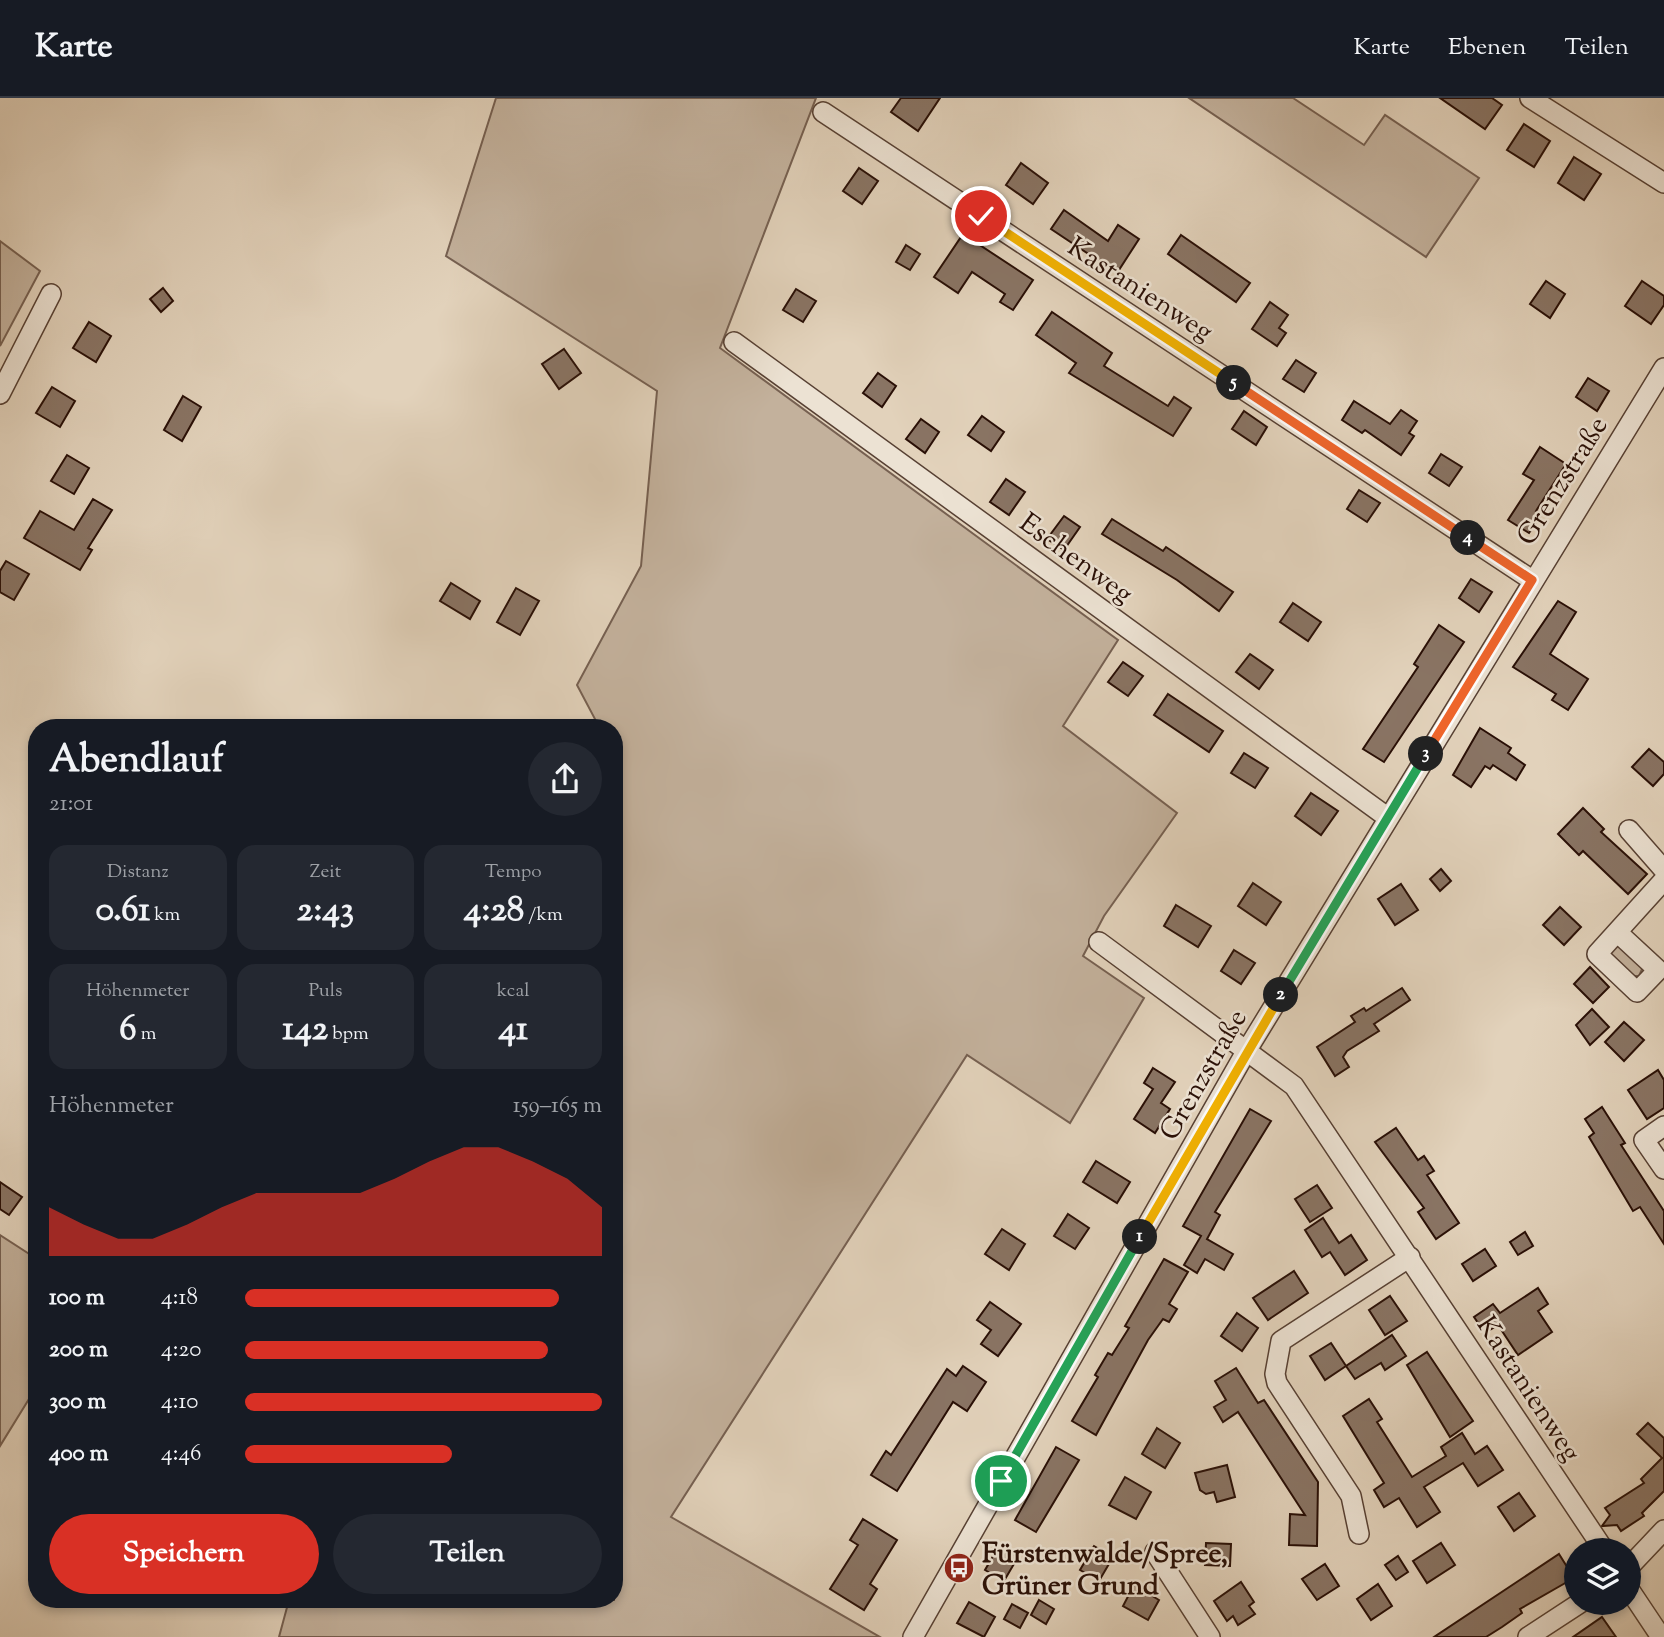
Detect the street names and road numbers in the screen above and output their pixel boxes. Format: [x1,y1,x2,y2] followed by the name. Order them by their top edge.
[1059,228,1220,353] street label: Kastanienweg
[1508,409,1619,554] street label: Grenzstraße
[1010,504,1140,614] street label: Eschenweg
[1151,1003,1258,1148] street label: Grenzstraße
[1465,1309,1590,1470] street label: Kastanienweg

